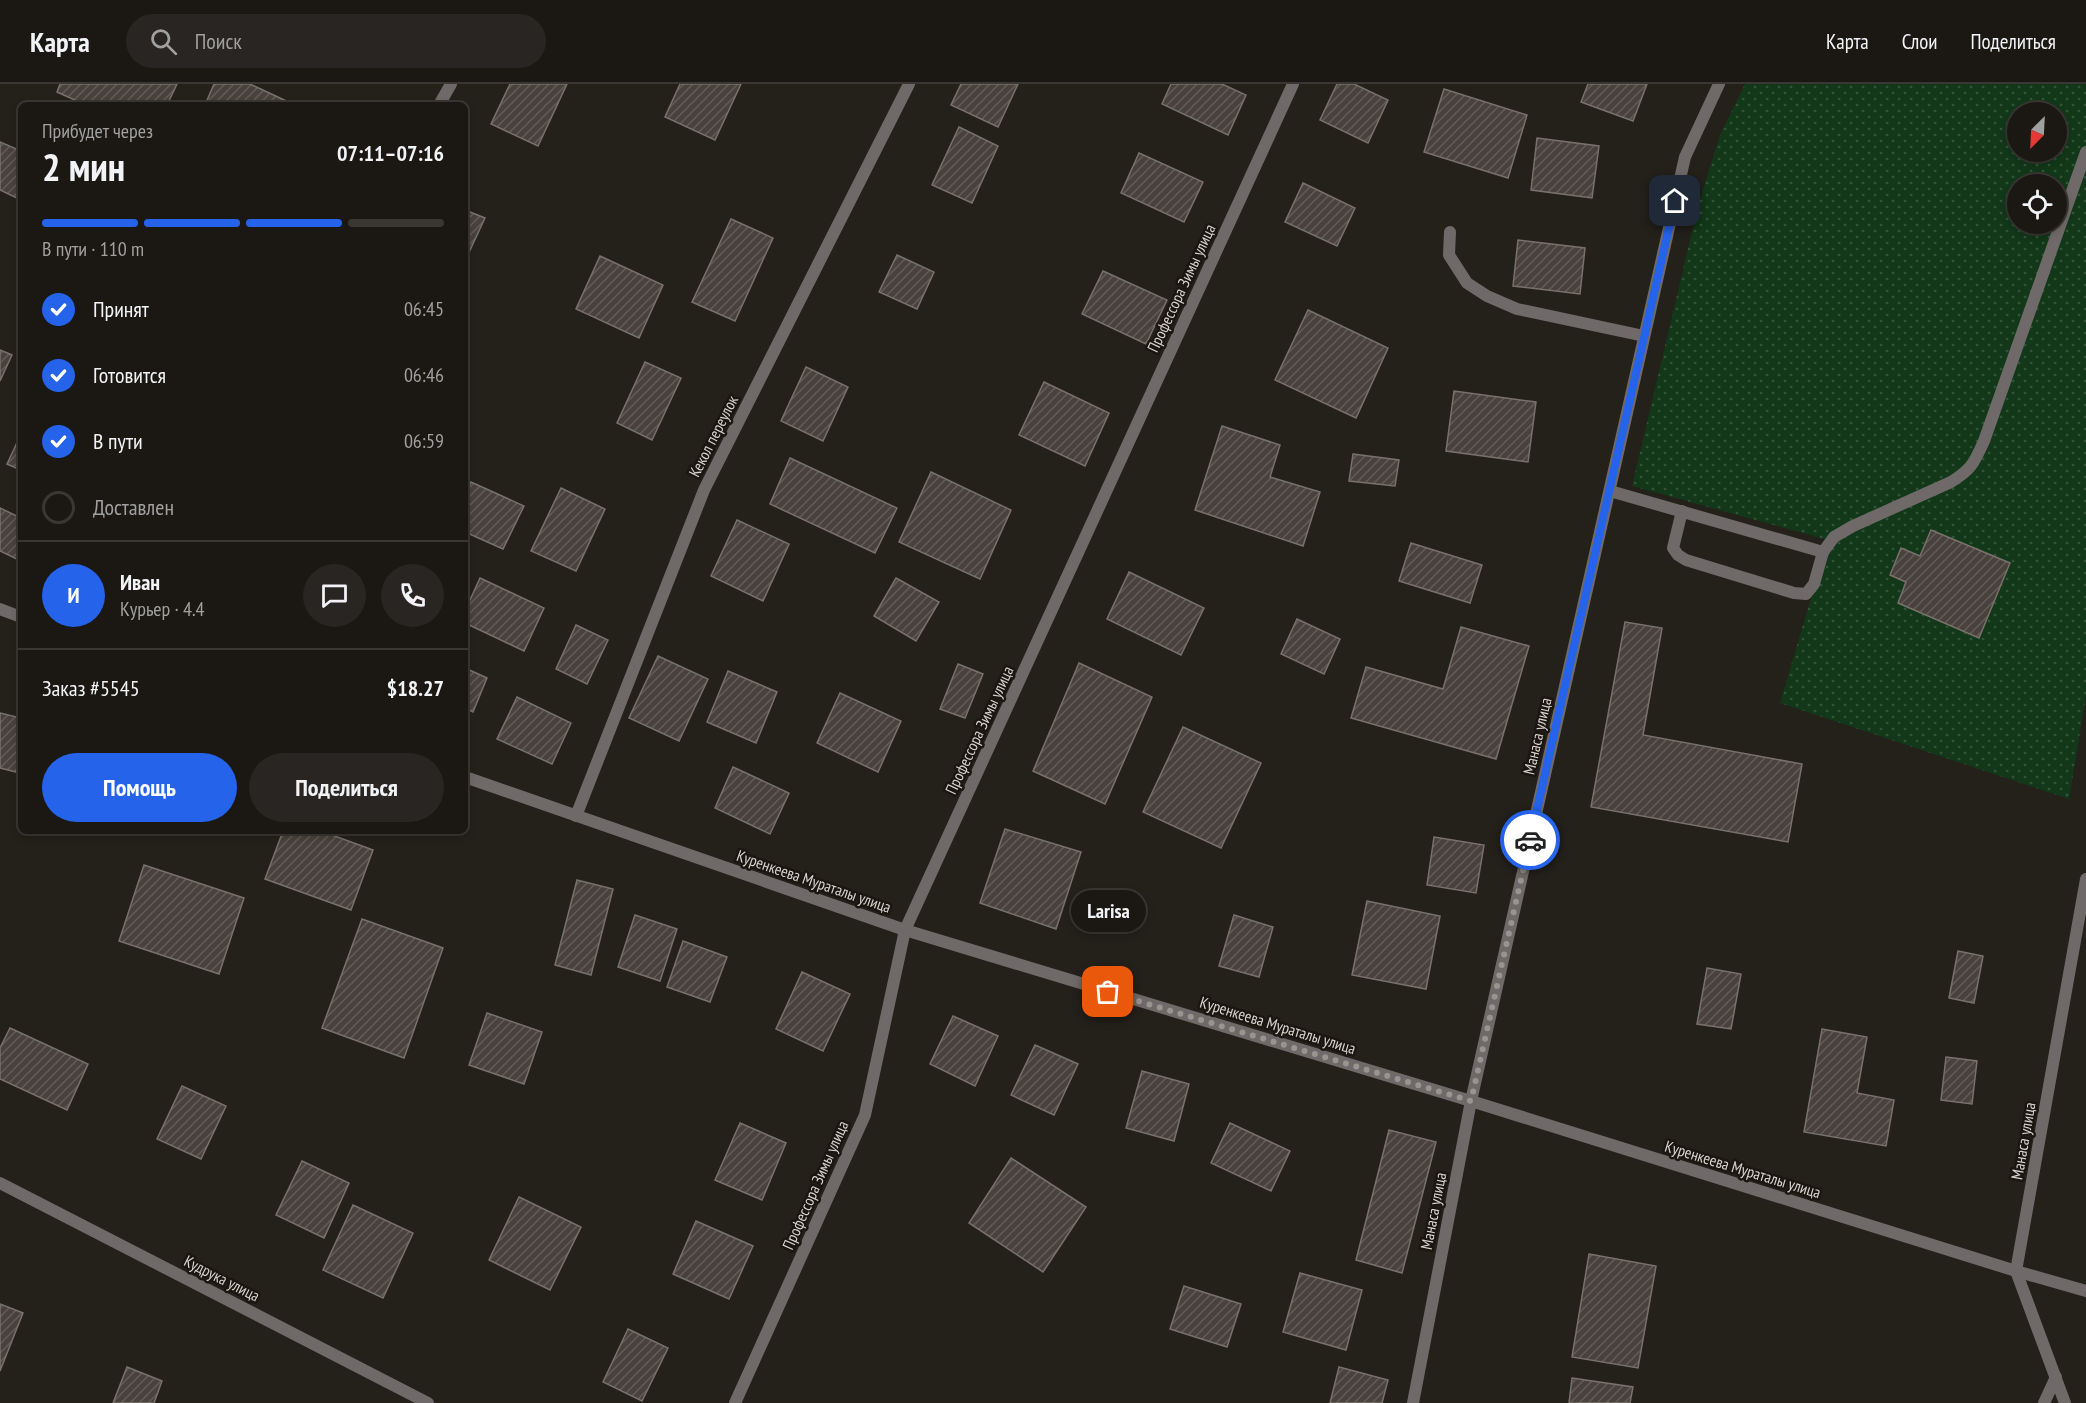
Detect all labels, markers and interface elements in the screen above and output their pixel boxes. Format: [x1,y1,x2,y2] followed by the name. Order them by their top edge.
[126,14,546,68] search box
[30,23,90,60] text: Карта
[147,25,180,58] icon: search
[195,27,242,55] text: Поиск
[1826,28,1869,55] text: Карта
[1902,28,1937,55] text: Слои
[1970,28,2056,55] text: Поделиться
[2007,102,2067,162] north arrow
[2007,102,2067,234] map controls
[42,118,153,144] text: Прибудет через
[337,139,444,167] text: 07:11–07:16
[42,141,125,192] text: 2 мин
[2007,174,2067,234] button: locate
[1649,175,1700,226] pin
[1658,184,1691,217] icon: home
[1143,221,1219,355] street label: Профессора Зимы улица
[42,236,144,262] text: В пути · 110 m
[42,293,75,326] icon: check
[93,295,149,323] text: Принят
[404,296,444,322] text: 06:45
[42,359,75,392] icon: check
[93,361,166,389] text: Готовится
[404,362,444,388] text: 06:46
[684,391,742,480] street label: Кекол переулок
[42,425,75,458] icon: check
[93,427,143,455] text: В пути
[404,428,444,454] text: 06:59
[93,493,174,521] text: Доставлен
[303,564,366,627] button: chat
[381,564,444,627] button: phone
[120,568,160,596] text: Иван
[67,581,80,609] text: И
[120,596,205,622] text: Курьер · 4.4
[941,663,1017,797] street label: Профессора Зимы улица
[42,674,140,702] text: Заказ #5545
[387,674,444,702] text: $18.27
[1518,696,1556,776] street label: Манаса улица
[42,753,237,822] button: Помощь
[249,753,444,822] button: Поделиться
[1500,810,1560,870] courier
[1514,824,1547,857] icon: car
[734,845,894,917] street label: Куренкеева Мураталы улица
[1070,890,1146,932] callout: Larisa
[1087,898,1130,924] text: Larisa
[1082,966,1133,1017] pin
[1091,975,1124,1008] icon: bag
[1198,992,1358,1058] street label: Куренкеева Мураталы улица
[2006,1101,2040,1181] street label: Манаса улица
[778,1117,852,1253] street label: Профессора Зимы улица
[1663,1136,1823,1202] street label: Куренкеева Мураталы улица
[1416,1171,1450,1251] street label: Манаса улица
[181,1250,263,1306] street label: Кудрука улица

